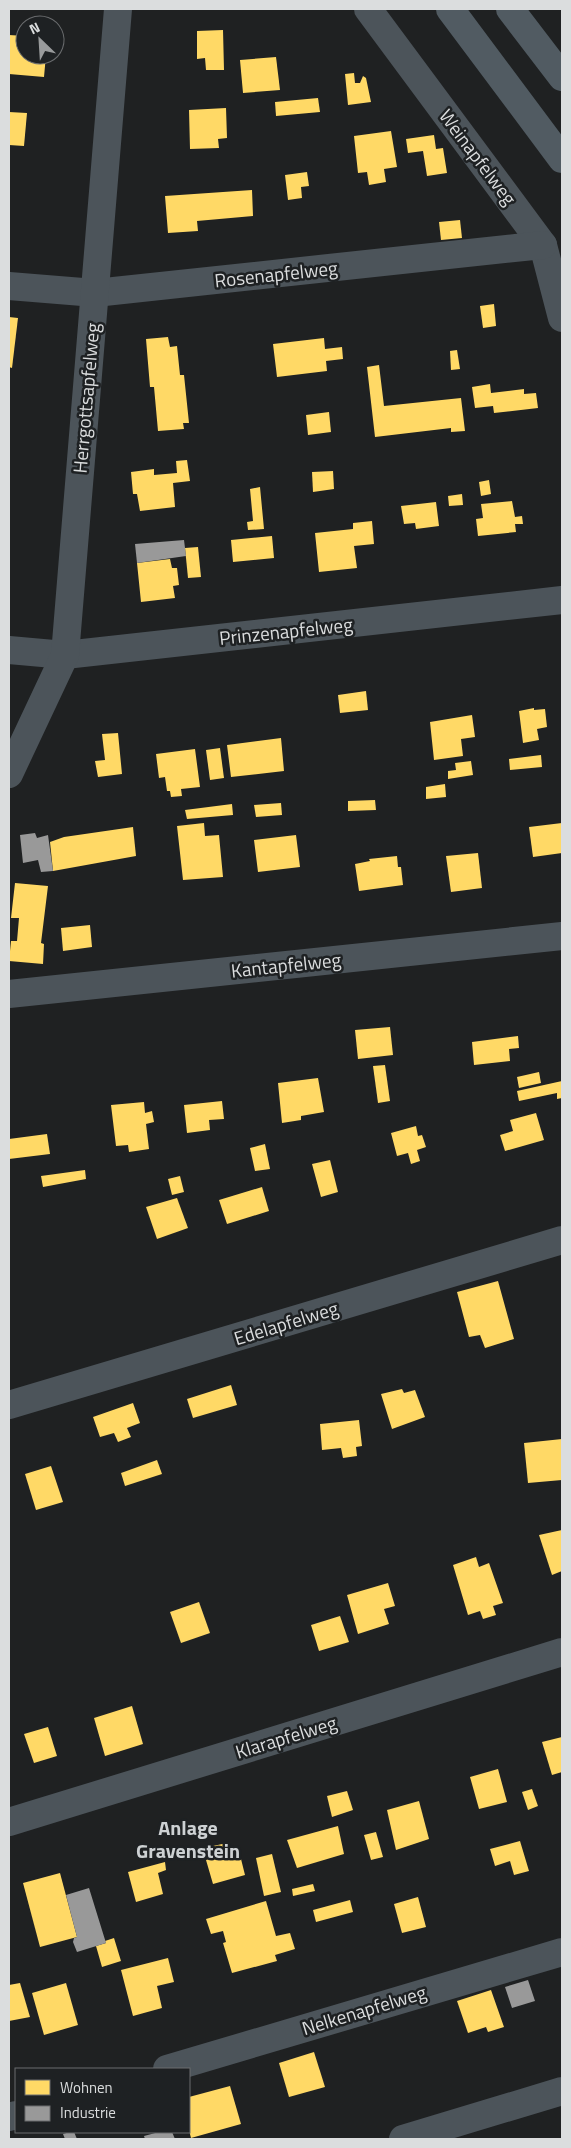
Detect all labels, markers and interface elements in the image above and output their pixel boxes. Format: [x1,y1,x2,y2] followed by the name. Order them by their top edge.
[15,15,65,65] north arrow
[25,16,43,39] text: N
[433,103,524,211] street label: Weinapfelweg
[213,253,339,294] street label: Rosenapfelweg
[64,321,107,474] street label: Herrgottsapfelweg
[218,609,354,652] street label: Prinzenapfelweg
[229,944,343,985] street label: Kantapfelweg
[230,1293,342,1352] street label: Edelapfelweg
[232,1707,340,1766] street label: Klarapfelweg
[136,1812,240,1866] district label: Anlage Gravenstein
[298,1977,430,2042] street label: Nelkenapfelweg
[15,2068,190,2133] legend
[60,2076,113,2099] text: Wohnen
[60,2101,116,2124] text: Industrie

